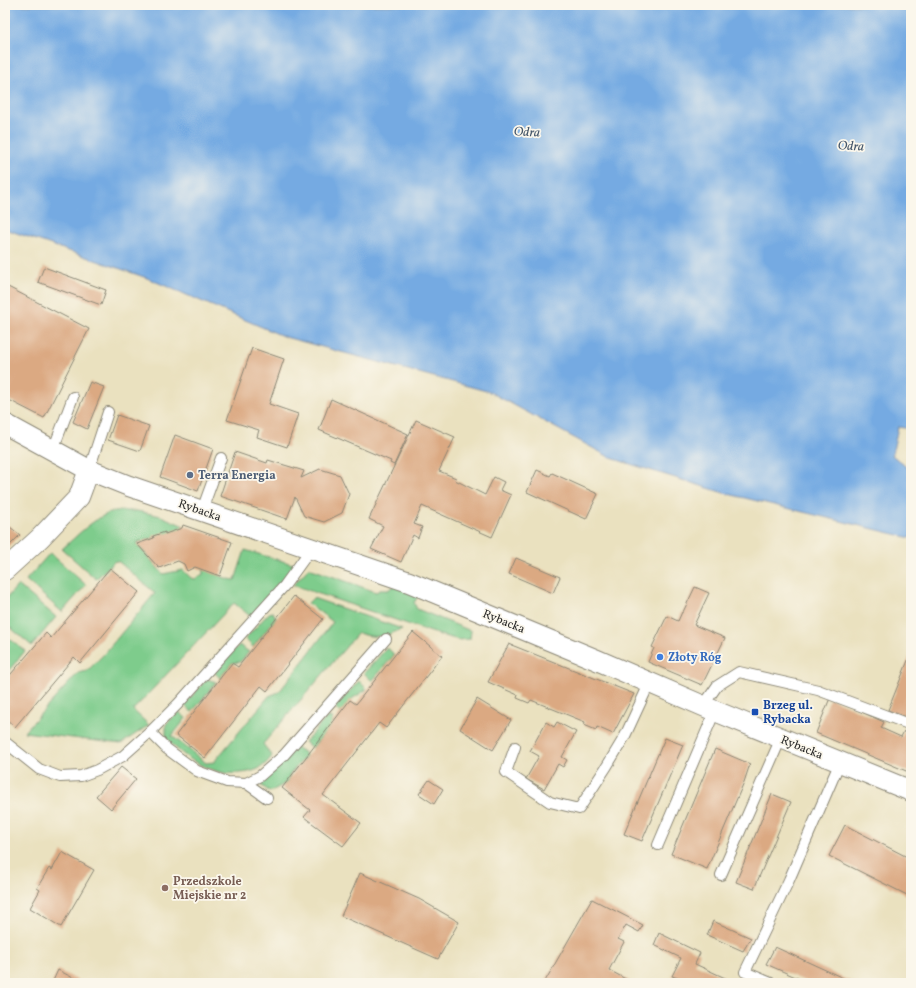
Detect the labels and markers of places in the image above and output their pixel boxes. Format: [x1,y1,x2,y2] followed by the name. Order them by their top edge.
[198,468,276,484] place label: Terra Energia
[185,470,195,480] marker: Terra Energia
[668,650,722,666] place label: Złoty Róg
[655,652,665,662] marker: Złoty Róg
[763,698,813,728] place label: Brzeg ul. Rybacka
[750,707,760,717] marker: Brzeg ul. Rybacka
[173,874,246,904] place label: Przedszkole Miejskie nr 2
[160,883,170,893] marker: Przedszkole Miejskie nr 2

